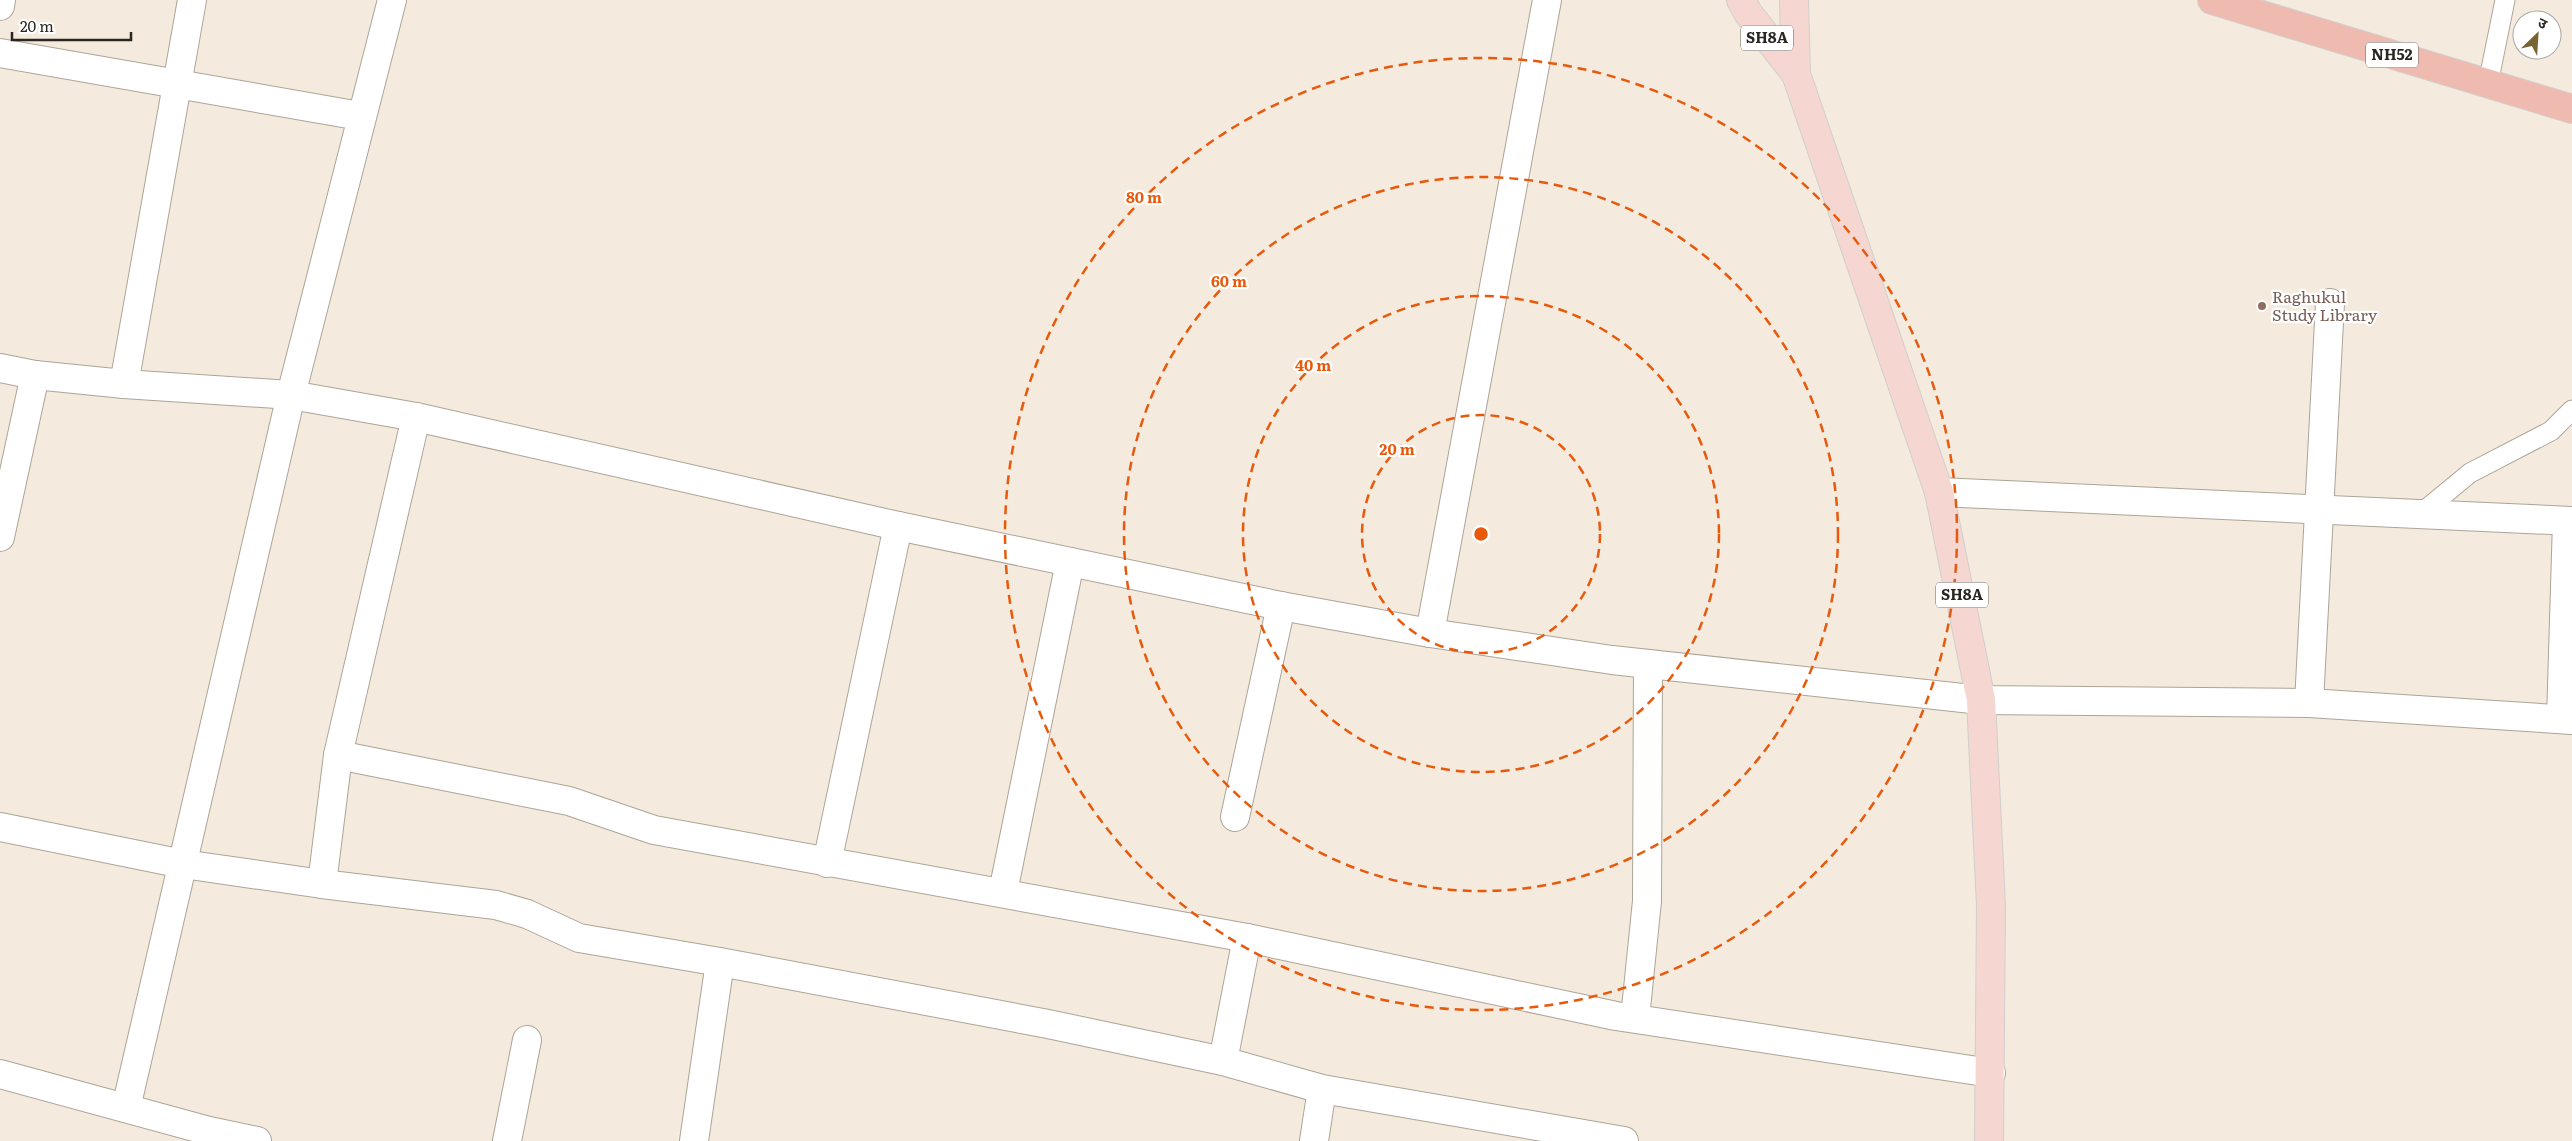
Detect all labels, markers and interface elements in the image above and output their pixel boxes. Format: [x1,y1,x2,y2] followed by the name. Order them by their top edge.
[12,10,131,42] scale bar
[2512,10,2562,60] north arrow
[2535,12,2552,33] text: उ
[20,14,54,37] text: 20 m
[1741,26,1793,50] road number: SH8A
[2366,42,2418,68] road number: NH52
[1126,185,1162,208] text: 80 m
[1211,269,1247,292] text: 60 m
[2272,284,2378,326] place label: Raghukul Study Library
[2256,300,2268,312] marker: Raghukul Study Library
[1295,353,1331,376] text: 40 m
[1379,437,1415,460] text: 20 m
[1472,525,1490,543] centre of rings
[1936,582,1988,608] road number: SH8A

